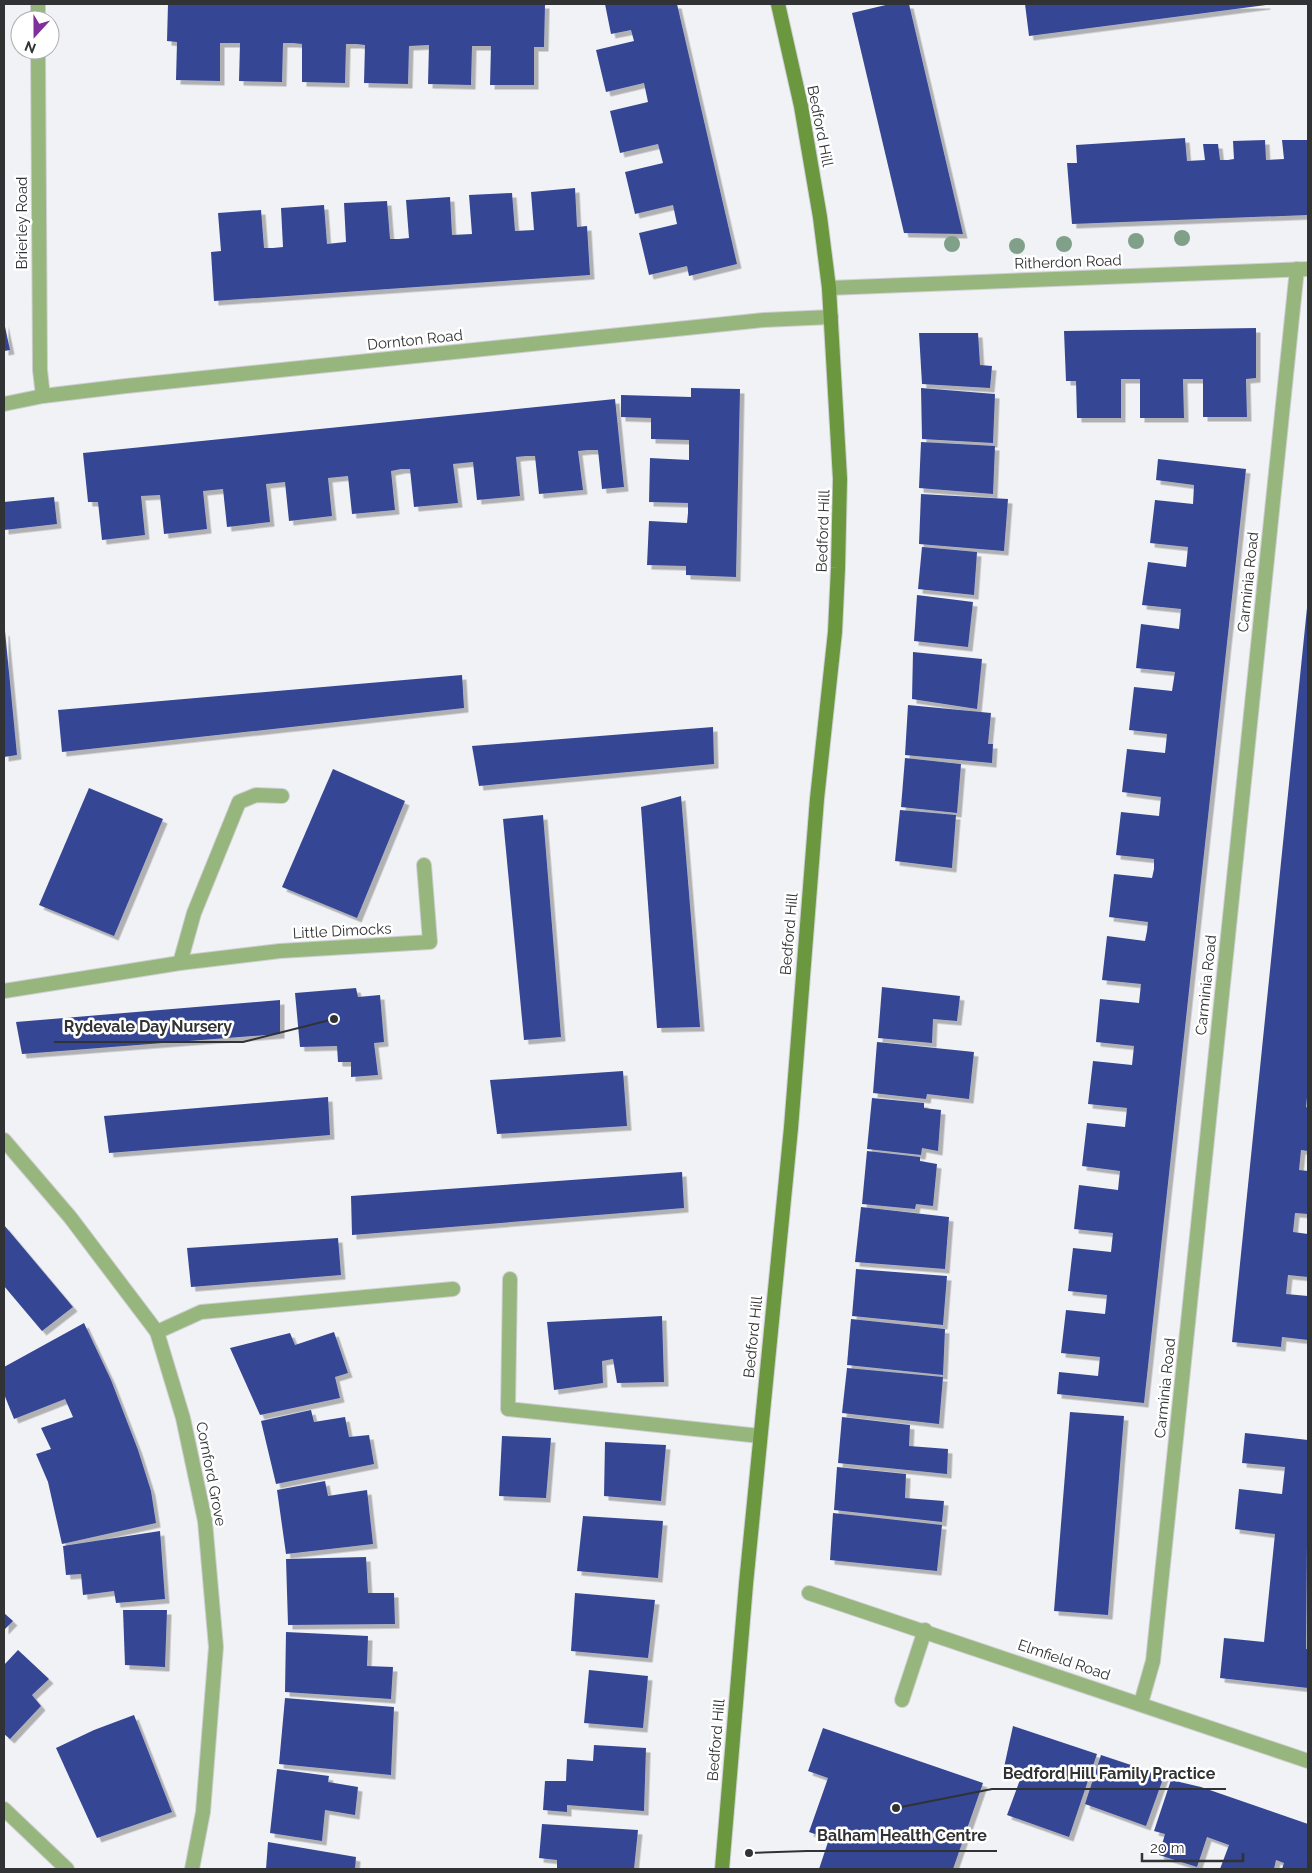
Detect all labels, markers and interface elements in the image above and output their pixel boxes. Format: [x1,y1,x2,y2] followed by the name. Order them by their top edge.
[10,10,60,60] north arrow
[22,38,38,57] text: N
[803,84,837,169] street label: Bedford Hill
[13,177,31,269] street label: Brierley Road
[1014,251,1122,273] street label: Ritherdon Road
[366,326,464,354] street label: Dornton Road
[813,489,833,573] street label: Bedford Hill
[1234,531,1262,633] street label: Carminia Road
[776,891,802,976] street label: Bedford Hill
[292,919,392,943] street label: Little Dimocks
[1192,934,1220,1036] street label: Carminia Road
[54,1011,243,1042] callout: Rydevale Day Nursery
[64,1017,232,1036] text: Rydevale Day Nursery
[740,1294,766,1379] street label: Bedford Hill
[1151,1337,1179,1439] street label: Carminia Road
[192,1420,230,1528] street label: Cornford Grove
[1015,1636,1113,1684] street label: Elmfield Road
[703,1697,729,1782] street label: Bedford Hill
[992,1758,1226,1789] callout: Bedford Hill Family Practice
[1003,1764,1216,1783] text: Bedford Hill Family Practice
[807,1820,997,1851] callout: Balham Health Centre
[817,1826,987,1845] text: Balham Health Centre
[1142,1830,1243,1862] scale bar
[1150,1839,1185,1857] text: 20 m

